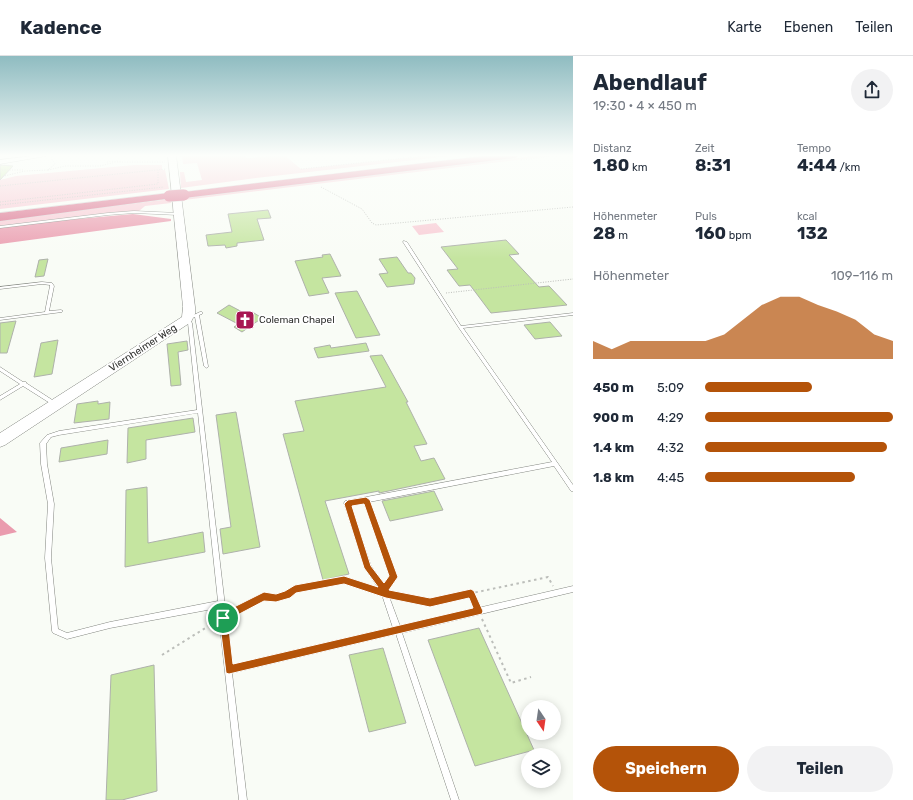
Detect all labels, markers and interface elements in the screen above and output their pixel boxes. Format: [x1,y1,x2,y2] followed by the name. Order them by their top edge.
[20,16,102,39] text: Kadence
[727,19,762,36] text: Karte
[784,19,833,36] text: Ebenen
[855,19,893,36] text: Teilen
[593,69,707,96] text: Abendlauf
[851,69,893,111] button: share
[593,98,697,113] text: 19:30 · 4 × 450 m
[593,142,631,155] text: Distanz
[695,142,715,155] text: Zeit
[797,142,831,155] text: Tempo
[593,155,629,175] text: 1.80
[695,155,731,175] text: 8:31
[797,155,837,175] text: 4:44
[629,161,647,174] text: km
[837,161,860,174] text: /km
[593,210,657,223] text: Höhenmeter
[695,210,717,223] text: Puls
[797,210,817,223] text: kcal
[593,223,616,243] text: 28
[695,223,726,243] text: 160
[797,223,828,243] text: 132
[616,229,628,242] text: m
[726,229,752,242] text: bpm
[593,268,669,283] text: Höhenmeter
[831,268,893,283] text: 109–116 m
[234,309,256,331] church icon: Coleman Chapel
[259,314,335,326] place label: Coleman Chapel
[107,322,179,374] street label: Viernheimer Weg
[593,380,634,395] text: 450 m
[657,380,684,395] text: 5:09
[593,410,634,425] text: 900 m
[657,410,684,425] text: 4:29
[593,440,634,455] text: 1.4 km
[657,440,684,455] text: 4:32
[593,470,634,485] text: 1.8 km
[657,470,684,485] text: 4:45
[206,601,240,635] pin
[212,607,234,629] icon: arrive
[521,700,561,740] north arrow
[521,700,561,788] map controls
[593,746,739,792] button: Speichern
[747,746,893,792] button: Teilen
[521,748,561,788] button: layers

